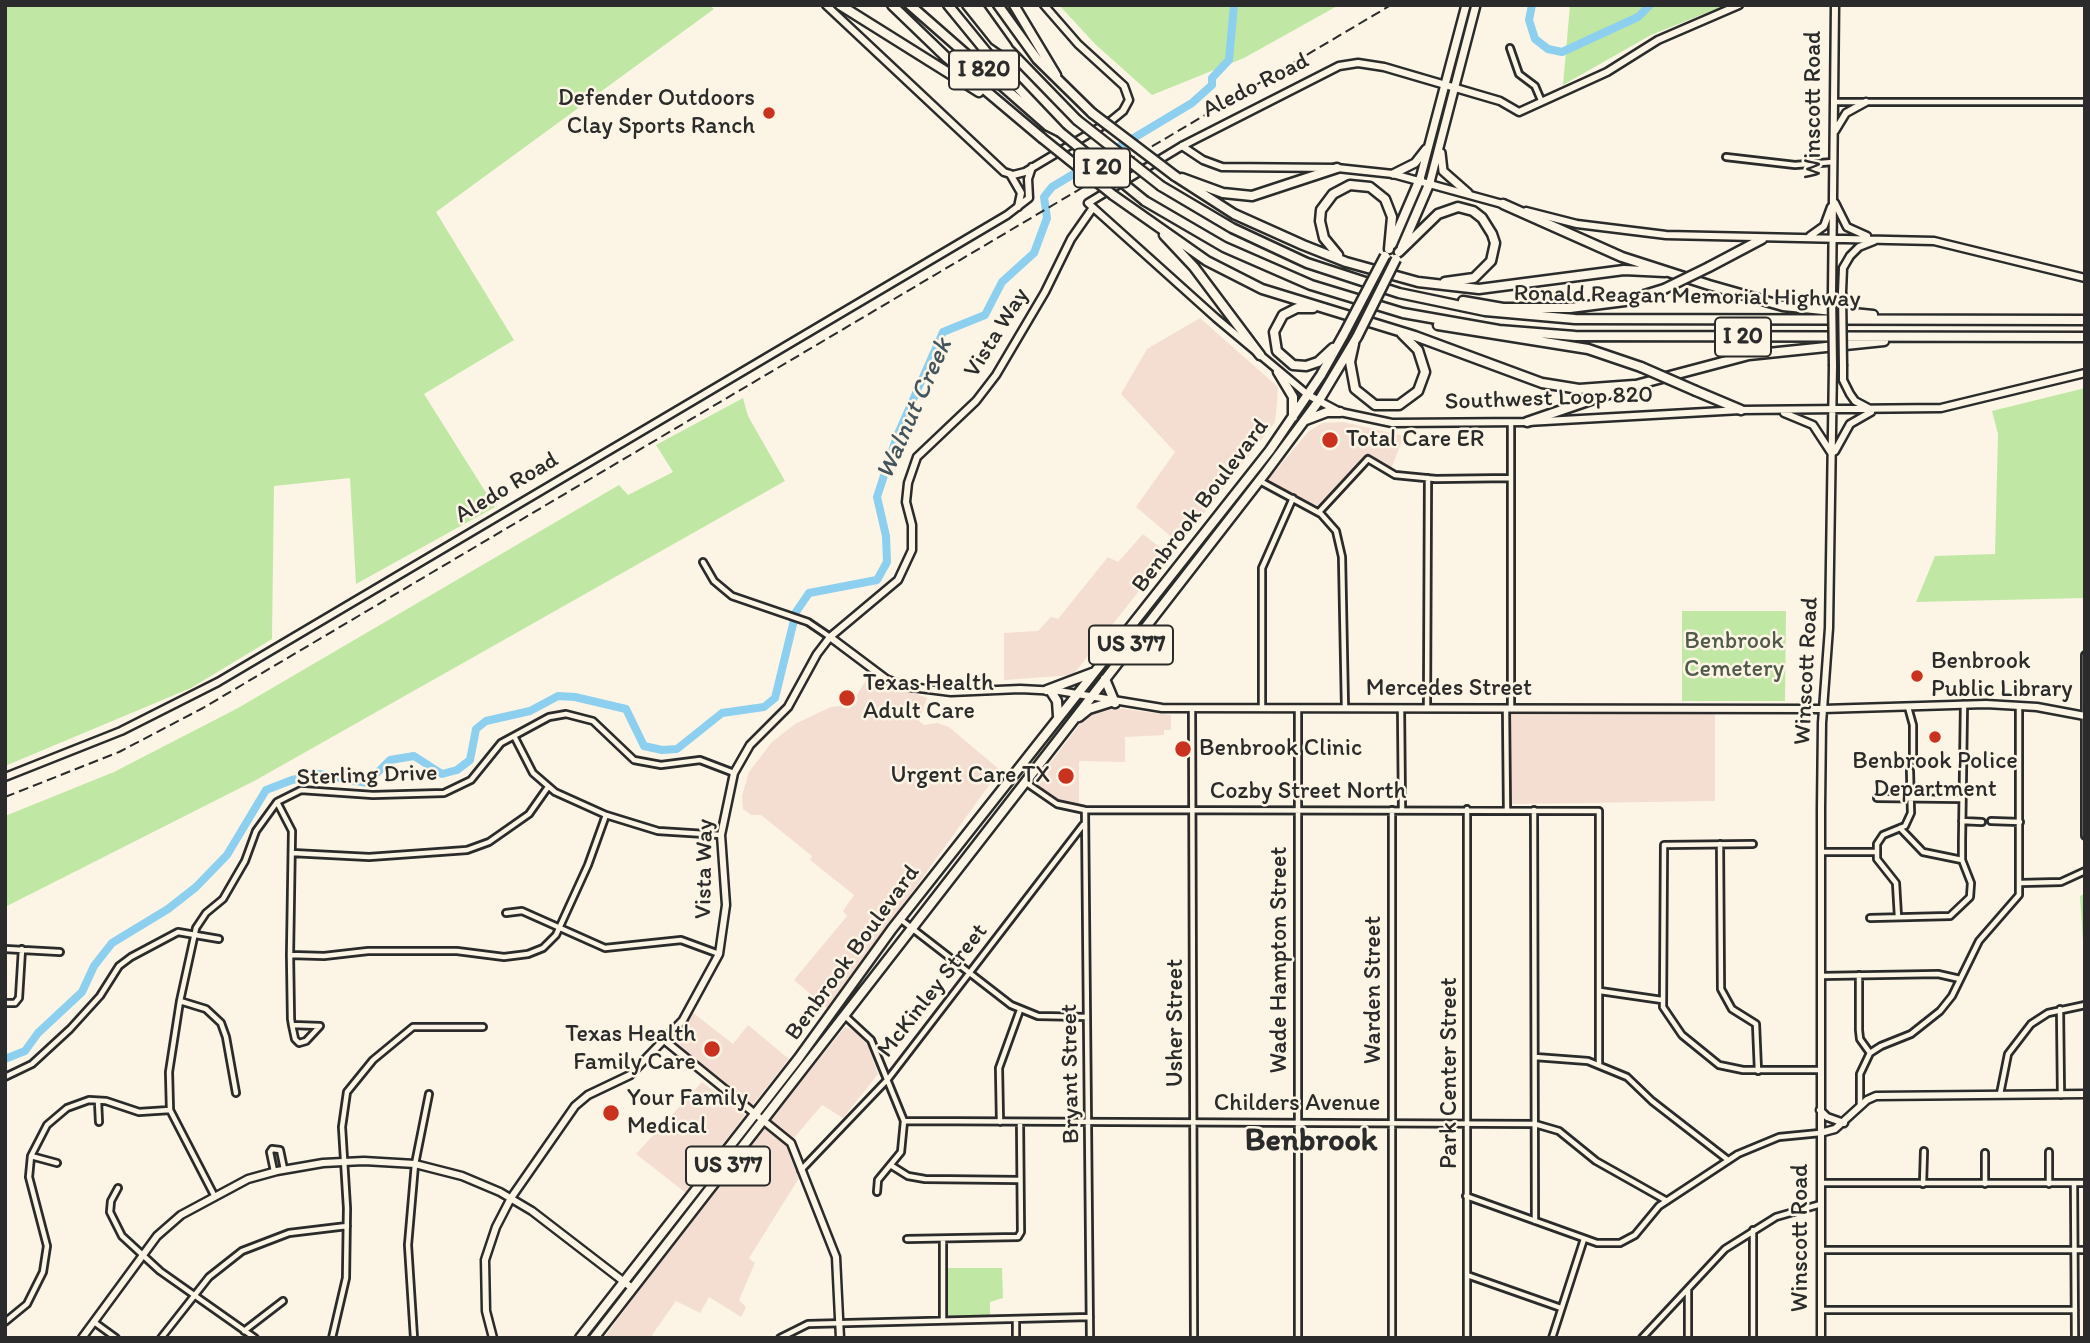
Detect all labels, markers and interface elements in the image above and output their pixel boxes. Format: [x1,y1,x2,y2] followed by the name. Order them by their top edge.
[1800,31,1828,179] street label: Winscott Road
[1198,47,1314,125] street label: Aledo Road
[949,50,1019,90] road number: I 820
[558,85,755,141] place label: Defender Outdoors Clay Sports Ranch
[761,105,777,121] marker: Defender Outdoors Clay Sports Ranch
[1074,148,1130,188] road number: I 20
[1513,280,1861,314] street label: Ronald Reagan Memorial Highway
[958,283,1036,383] street label: Vista Way
[1715,318,1771,356] road number: I 20
[870,334,960,484] water label: Walnut Creek
[1444,381,1654,417] street label: Southwest Loop 820
[1126,413,1276,599] street label: Benbrook Boulevard
[1346,426,1484,454] place label: Total Care ER
[1320,430,1340,450] marker: Total Care ER
[450,446,564,530] street label: Aledo Road
[1789,596,1825,746] street label: Winscott Road
[1089,625,1173,664] road number: US 377
[1684,628,1784,684] park label: Benbrook Cemetery
[1931,648,2072,704] place label: Benbrook Public Library
[1909,668,1925,684] marker: Benbrook Public Library
[863,670,994,726] place label: Texas Health Adult Care
[1366,675,1532,703] street label: Mercedes Street
[837,688,857,708] marker: Texas Health Adult Care
[1927,729,1943,745] marker: Benbrook Police Department
[1199,735,1362,763] place label: Benbrook Clinic
[1173,739,1193,759] marker: Benbrook Clinic
[1852,748,2018,804] place label: Benbrook Police Department
[296,759,438,793] street label: Sterling Drive
[891,762,1050,790] place label: Urgent Care TX
[1056,766,1076,786] marker: Urgent Care TX
[1210,778,1406,806] street label: Cozby Street North
[690,819,720,919] street label: Vista Way
[1266,847,1294,1073] street label: Wade Hampton Street
[780,859,926,1047] street label: Benbrook Boulevard
[1360,916,1388,1064] street label: Warden Street
[872,918,994,1064] street label: McKinley Street
[1162,959,1190,1087] street label: Usher Street
[1436,977,1464,1169] street label: Park Center Street
[1055,1004,1087,1144] street label: Bryant Street
[565,1021,696,1077] place label: Texas Health Family Care
[702,1039,722,1059] marker: Texas Health Family Care
[627,1085,748,1141] place label: Your Family Medical
[1214,1090,1380,1118] street label: Childers Avenue
[601,1103,621,1123] marker: Your Family Medical
[1245,1123,1377,1161] district label: Benbrook
[686,1147,770,1186] road number: US 377
[1787,1164,1815,1312] street label: Winscott Road

